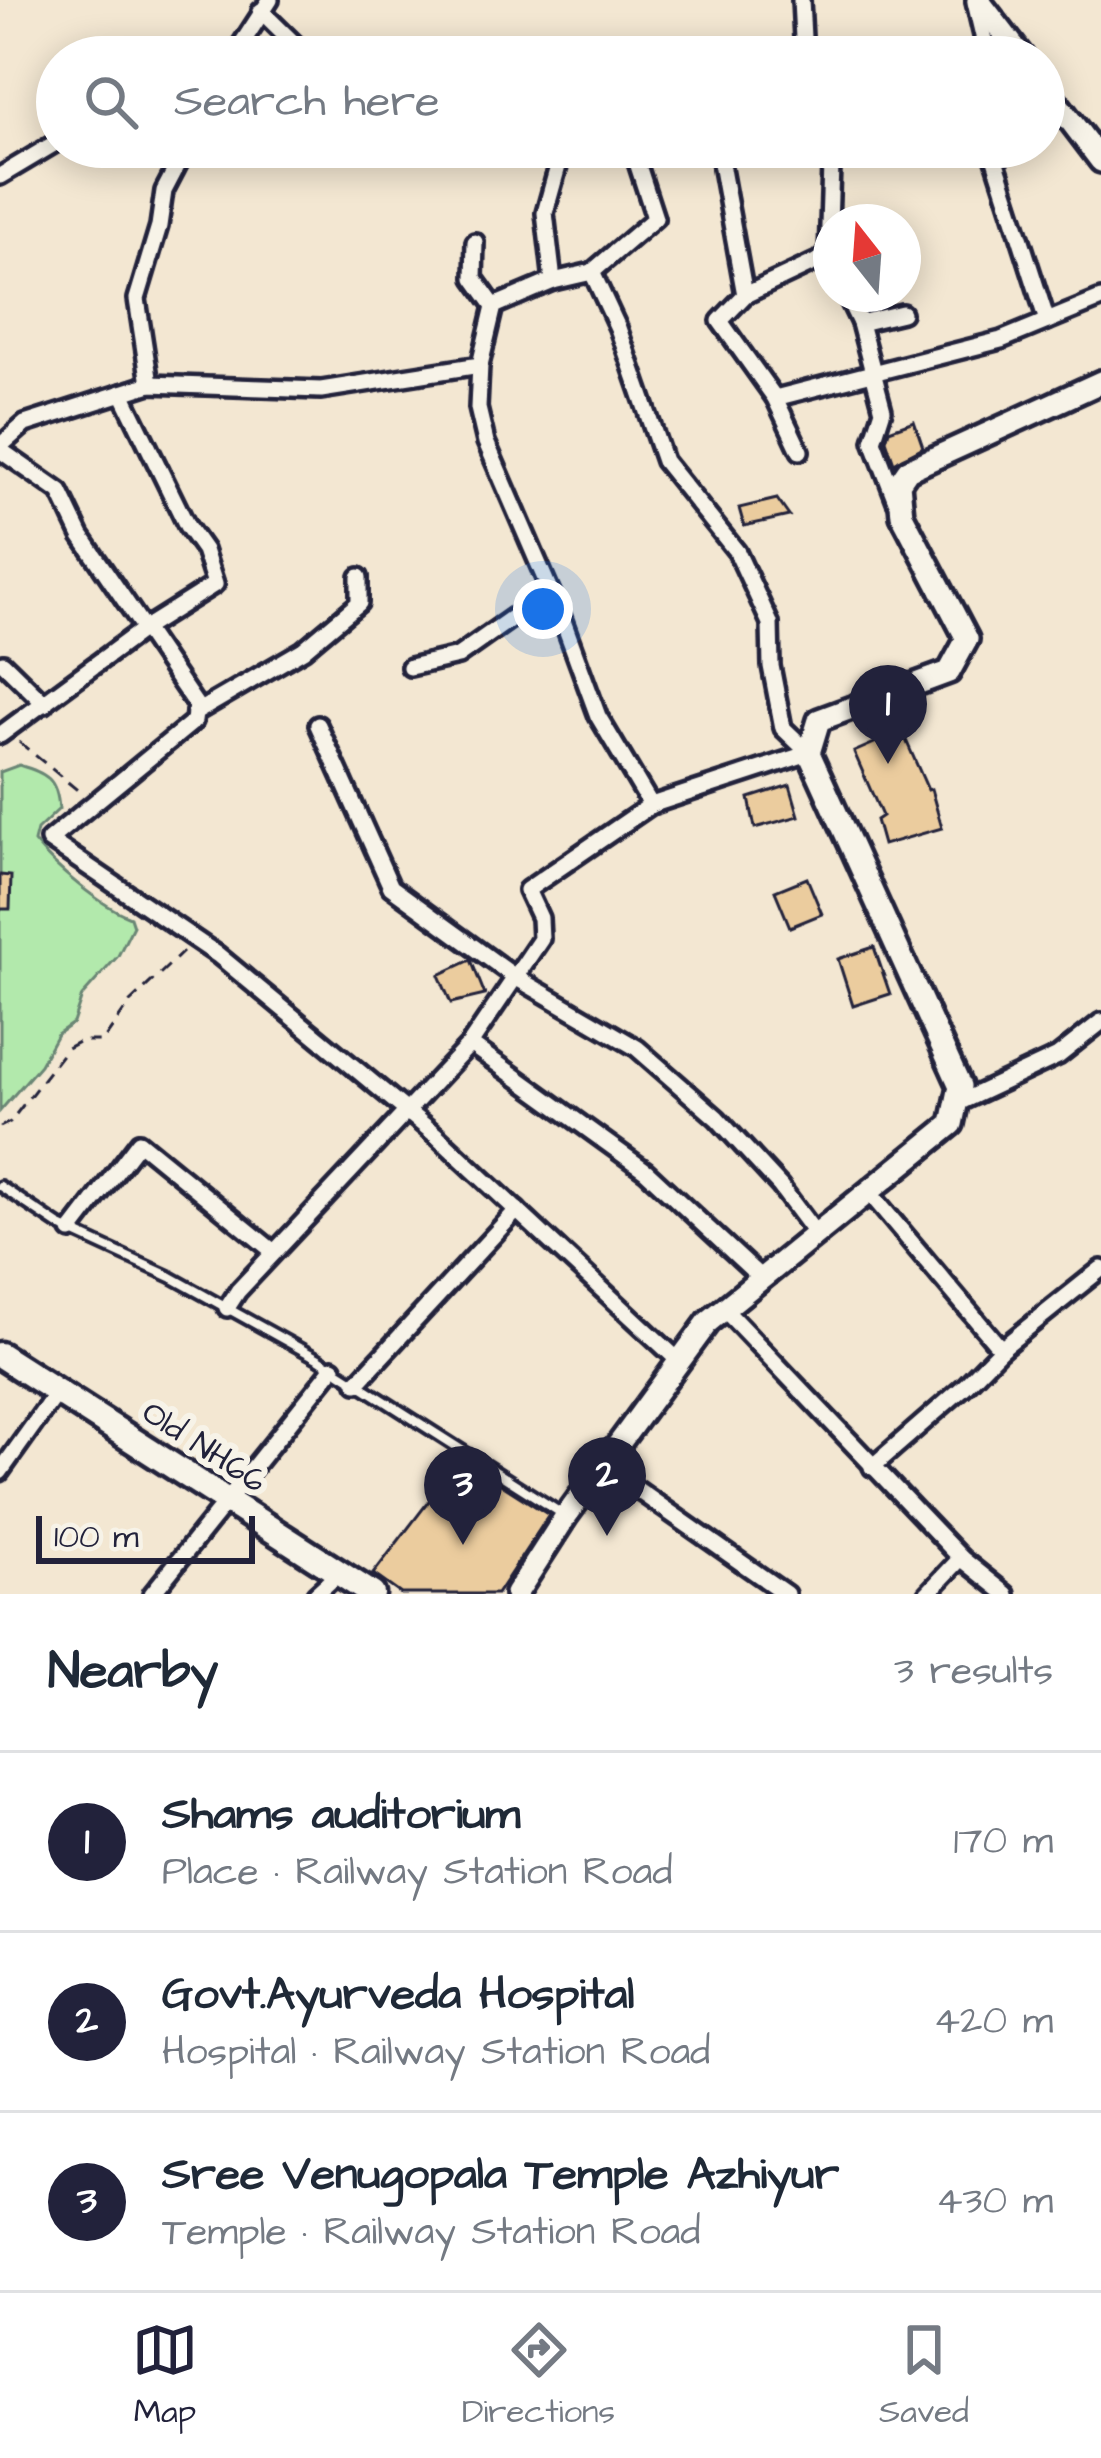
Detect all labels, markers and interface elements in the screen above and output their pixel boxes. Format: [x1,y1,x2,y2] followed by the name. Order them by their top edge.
[36,36,1065,168] search box
[78,69,144,135] icon: search
[174,71,440,133] text: Search here
[813,204,921,312] north arrow
[513,579,573,639] your location
[849,665,927,764] pin: 1
[133,1390,275,1504] street label: Old NH66
[568,1437,646,1536] pin: 2
[424,1446,502,1545] pin: 3
[36,1510,255,1563] scale bar
[54,1514,139,1560] text: 100 m
[48,1637,218,1708] text: Nearby
[894,1645,1053,1699] text: 3 results
[162,1784,520,1846] text: Shams auditorium
[85,1815,90,1869] text: 1
[953,1815,1053,1869] text: 170 m
[162,1846,672,1900] text: Place · Railway Station Road
[162,1964,634,2026] text: Govt.Ayurveda Hospital
[76,1995,98,2049] text: 2
[934,1995,1053,2049] text: 420 m
[162,2026,710,2080] text: Hospital · Railway Station Road
[162,2144,839,2206] text: Sree Venugopala Temple Azhiyur
[77,2175,97,2229] text: 3
[936,2175,1053,2229] text: 430 m
[162,2206,700,2260] text: Temple · Railway Station Road
[132,2317,198,2435] tab: Map
[462,2317,615,2435] tab: Directions
[879,2317,969,2435] tab: Saved

